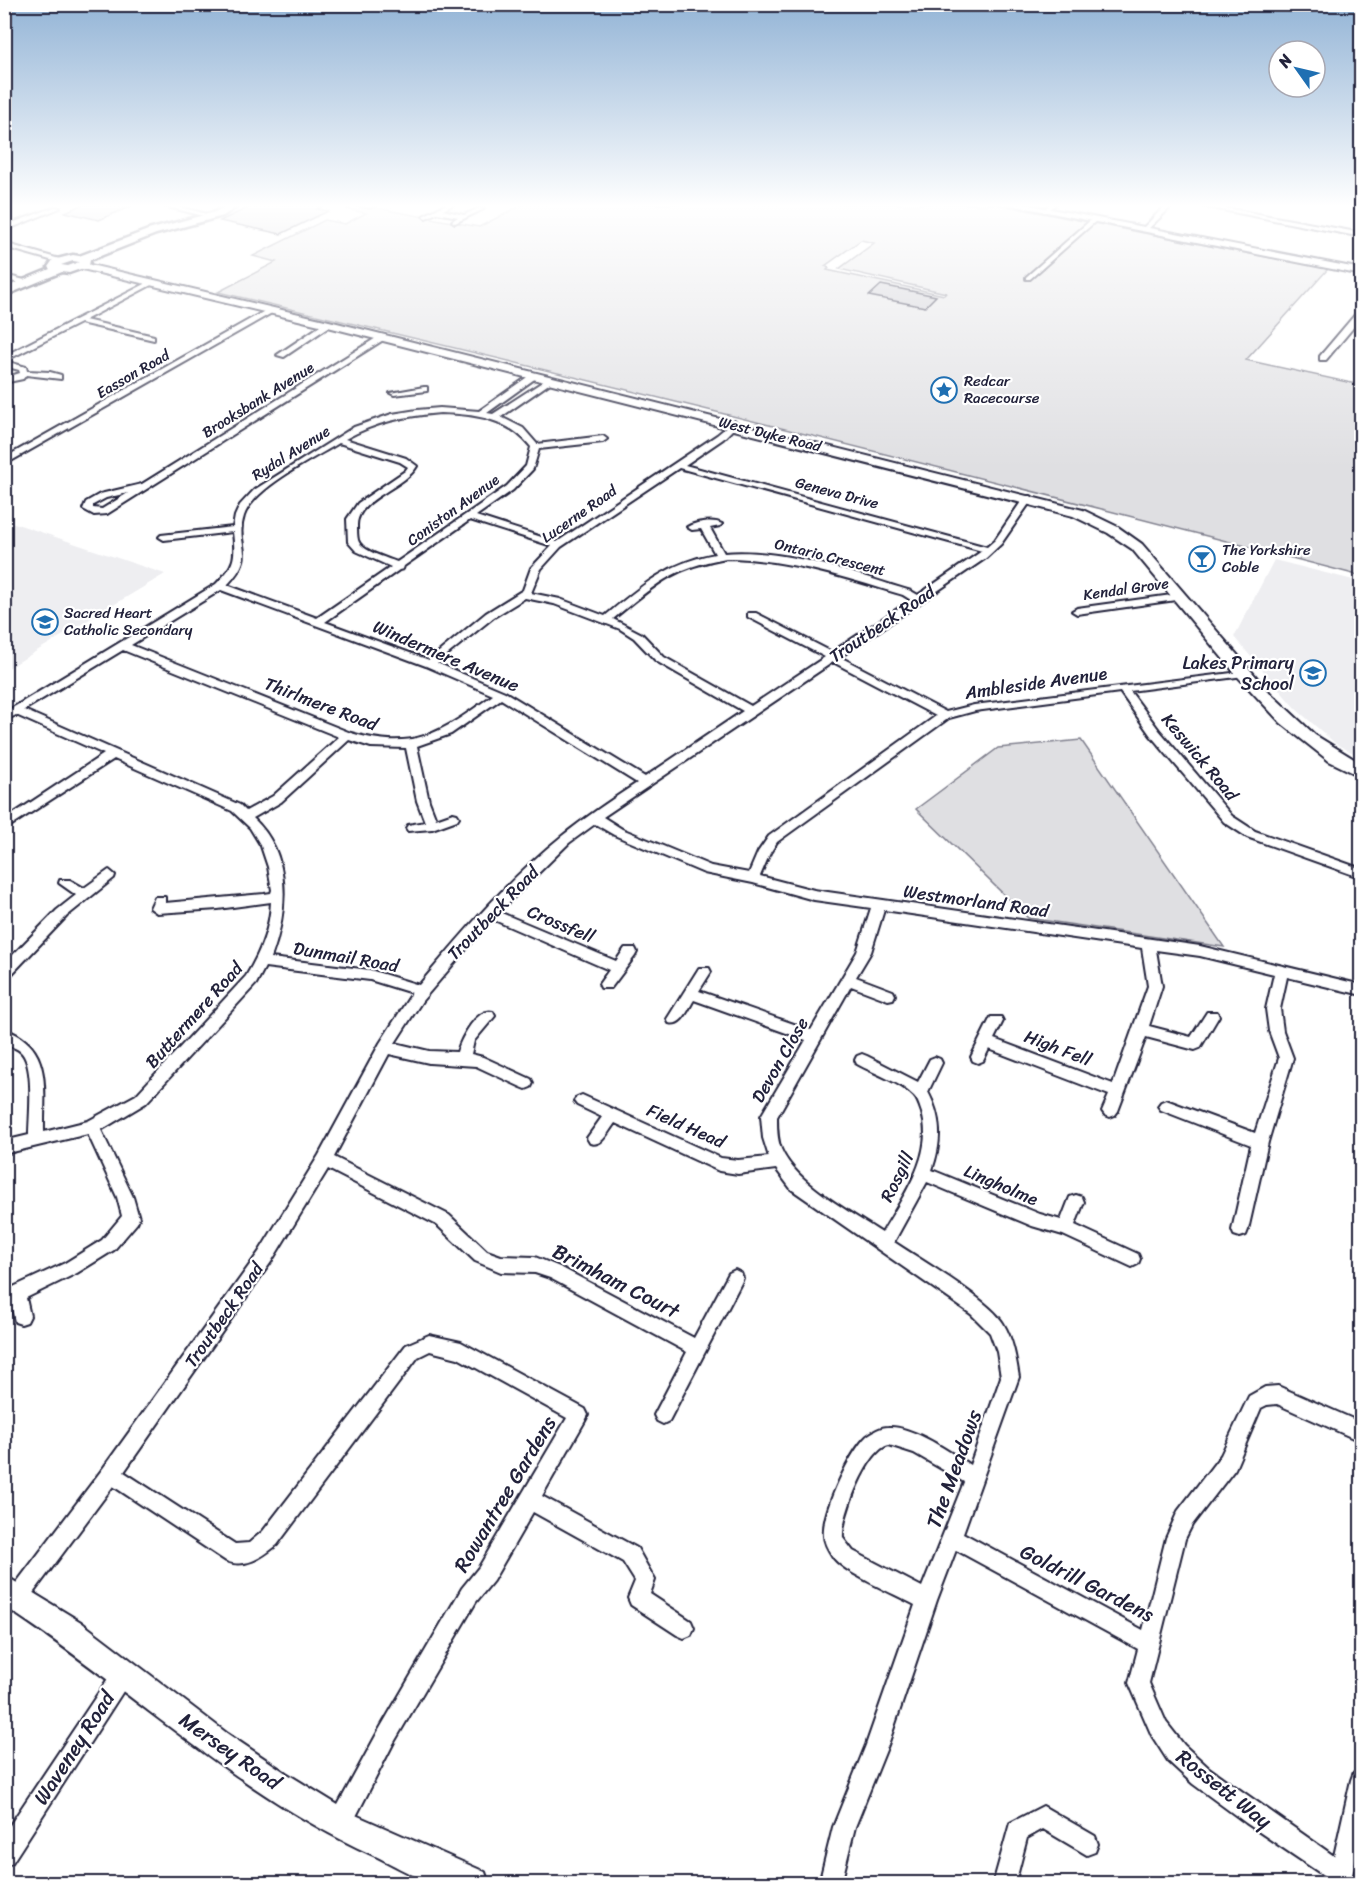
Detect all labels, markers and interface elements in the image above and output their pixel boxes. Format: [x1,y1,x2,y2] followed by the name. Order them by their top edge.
[1267,39,1327,99] north arrow
[1269,47,1301,74] text: N
[91,342,176,406] street label: Easson Road
[197,355,319,445] street label: Brooksbank Avenue
[964,368,1040,411] place label: Redcar Racecourse
[929,375,959,405] place icon: Redcar Racecourse
[716,409,825,460] street label: West Dyke Road
[246,418,336,488] street label: Rydal Avenue
[401,467,505,553] street label: Coniston Avenue
[792,469,882,517] street label: Geneva Drive
[536,478,623,550] street label: Lucerne Road
[772,531,889,583] street label: Ontario Crescent
[1222,537,1311,580] place label: The Yorkshire Coble
[1187,544,1217,574] bar icon: The Yorkshire Coble
[1082,570,1171,608] street label: Kendal Grove
[822,576,943,672] street label: Troutbeck Road
[64,600,193,643] place label: Sacred Heart Catholic Secondary
[30,607,60,637] school or university icon: Sacred Heart Catholic Secondary
[368,611,524,701] street label: Windermere Avenue
[1183,647,1295,700] place label: Lakes Primary School
[962,657,1109,709] street label: Ambleside Avenue
[1298,658,1328,688] school or university icon: Lakes Primary School
[260,668,384,741] street label: Thirlmere Road
[1153,706,1248,810] street label: Keswick Road
[439,857,548,968] street label: Troutbeck Road
[901,875,1052,927] street label: Westmorland Road
[522,895,601,953] street label: Crossfell
[291,932,403,982] street label: Dunmail Road
[137,953,252,1076] street label: Buttermere Road
[742,1011,818,1109] street label: Devon Close
[1019,1020,1097,1076] street label: High Fell
[641,1094,732,1158] street label: Field Head
[871,1146,923,1208] street label: Rosgill
[959,1155,1044,1215] street label: Lingholme
[546,1233,688,1330] street label: Brimham Court
[176,1254,273,1374] street label: Troutbeck Road
[915,1404,993,1534] street label: The Meadows
[443,1408,567,1580] street label: Rowantree Gardens
[1013,1533,1161,1633] street label: Goldrill Gardens
[23,1682,126,1813] street label: Waveney Road
[171,1702,291,1801] street label: Mersey Road
[1167,1739,1281,1839] street label: Rossett Way

